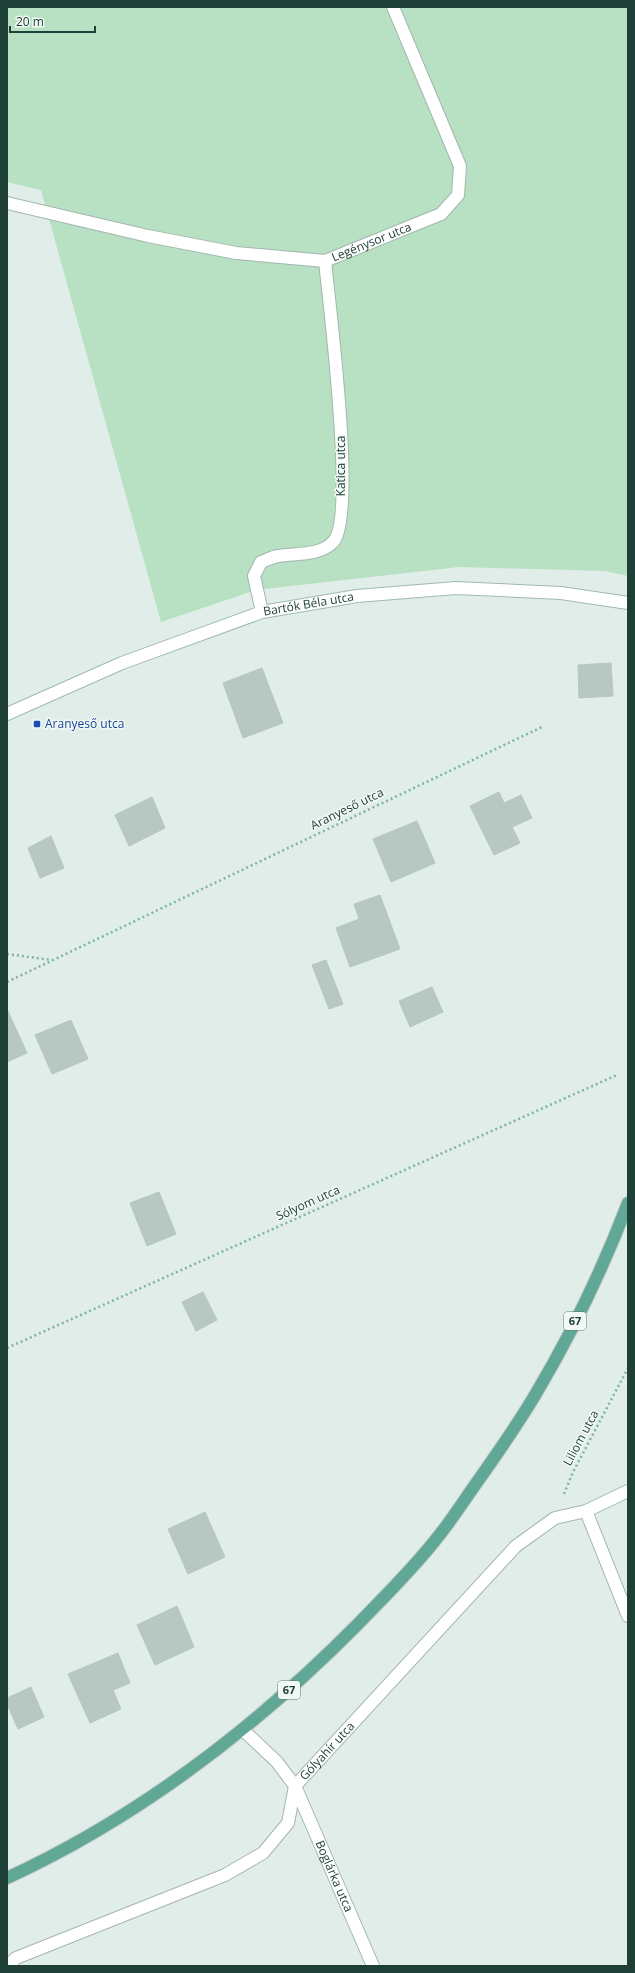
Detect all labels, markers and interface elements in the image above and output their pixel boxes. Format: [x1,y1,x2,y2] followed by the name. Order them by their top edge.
[10,8,95,34] scale bar
[16,13,44,30] text: 20 m
[329,218,414,265] street label: Legénysor utca
[332,436,349,496] street label: Katica utca
[262,588,355,620] street label: Bartók Béla utca
[45,715,124,732] place label: Aranyeső utca
[32,719,42,729] marker: Aranyeső utca
[307,784,386,834] street label: Aranyeső utca
[273,1181,342,1224] street label: Sólyom utca
[564,1312,586,1330] road number: 67
[559,1407,602,1469] street label: Liliom utca
[278,1681,300,1699] road number: 67
[295,1718,358,1784] street label: Gólyahír utca
[312,1838,358,1914] street label: Boglárka utca

